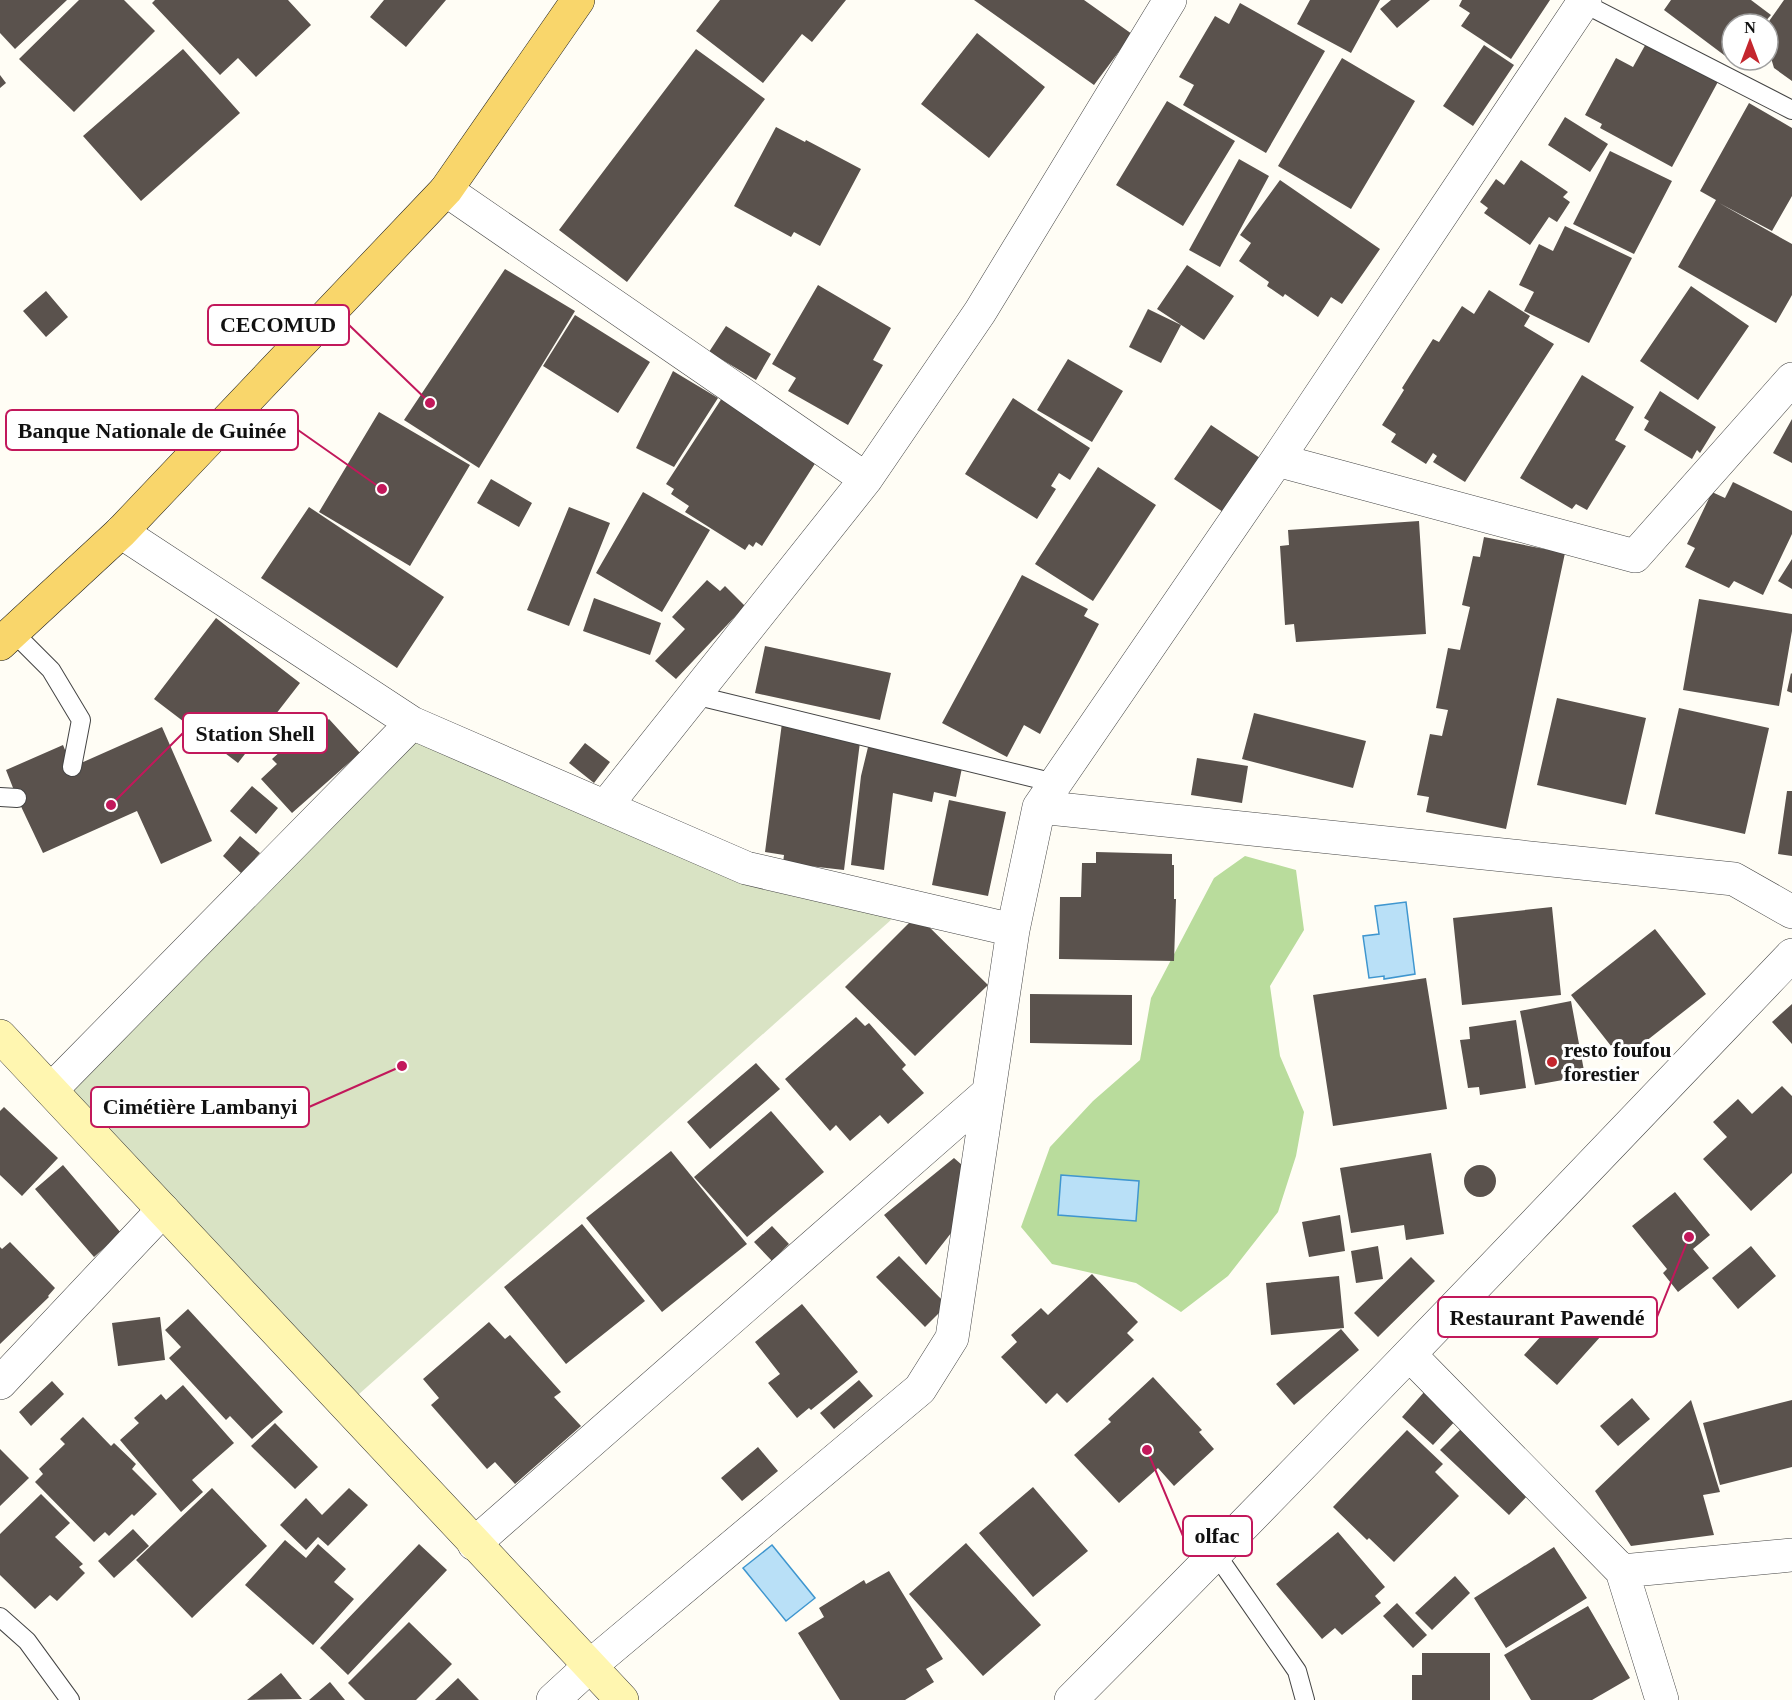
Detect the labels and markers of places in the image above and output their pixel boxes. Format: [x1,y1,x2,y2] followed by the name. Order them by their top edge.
[208,305,349,345] callout: CECOMUD
[6,410,298,450] callout: Banque Nationale de Guinée
[183,713,327,753] callout: Station Shell
[1564,1038,1672,1086] place label: resto foufou forestier
[1545,1055,1559,1069] marker: resto foufou forestier
[91,1087,309,1127] callout: Cimétière Lambanyi
[1438,1297,1657,1337] callout: Restaurant Pawendé
[1183,1516,1252,1556] callout: olfac

